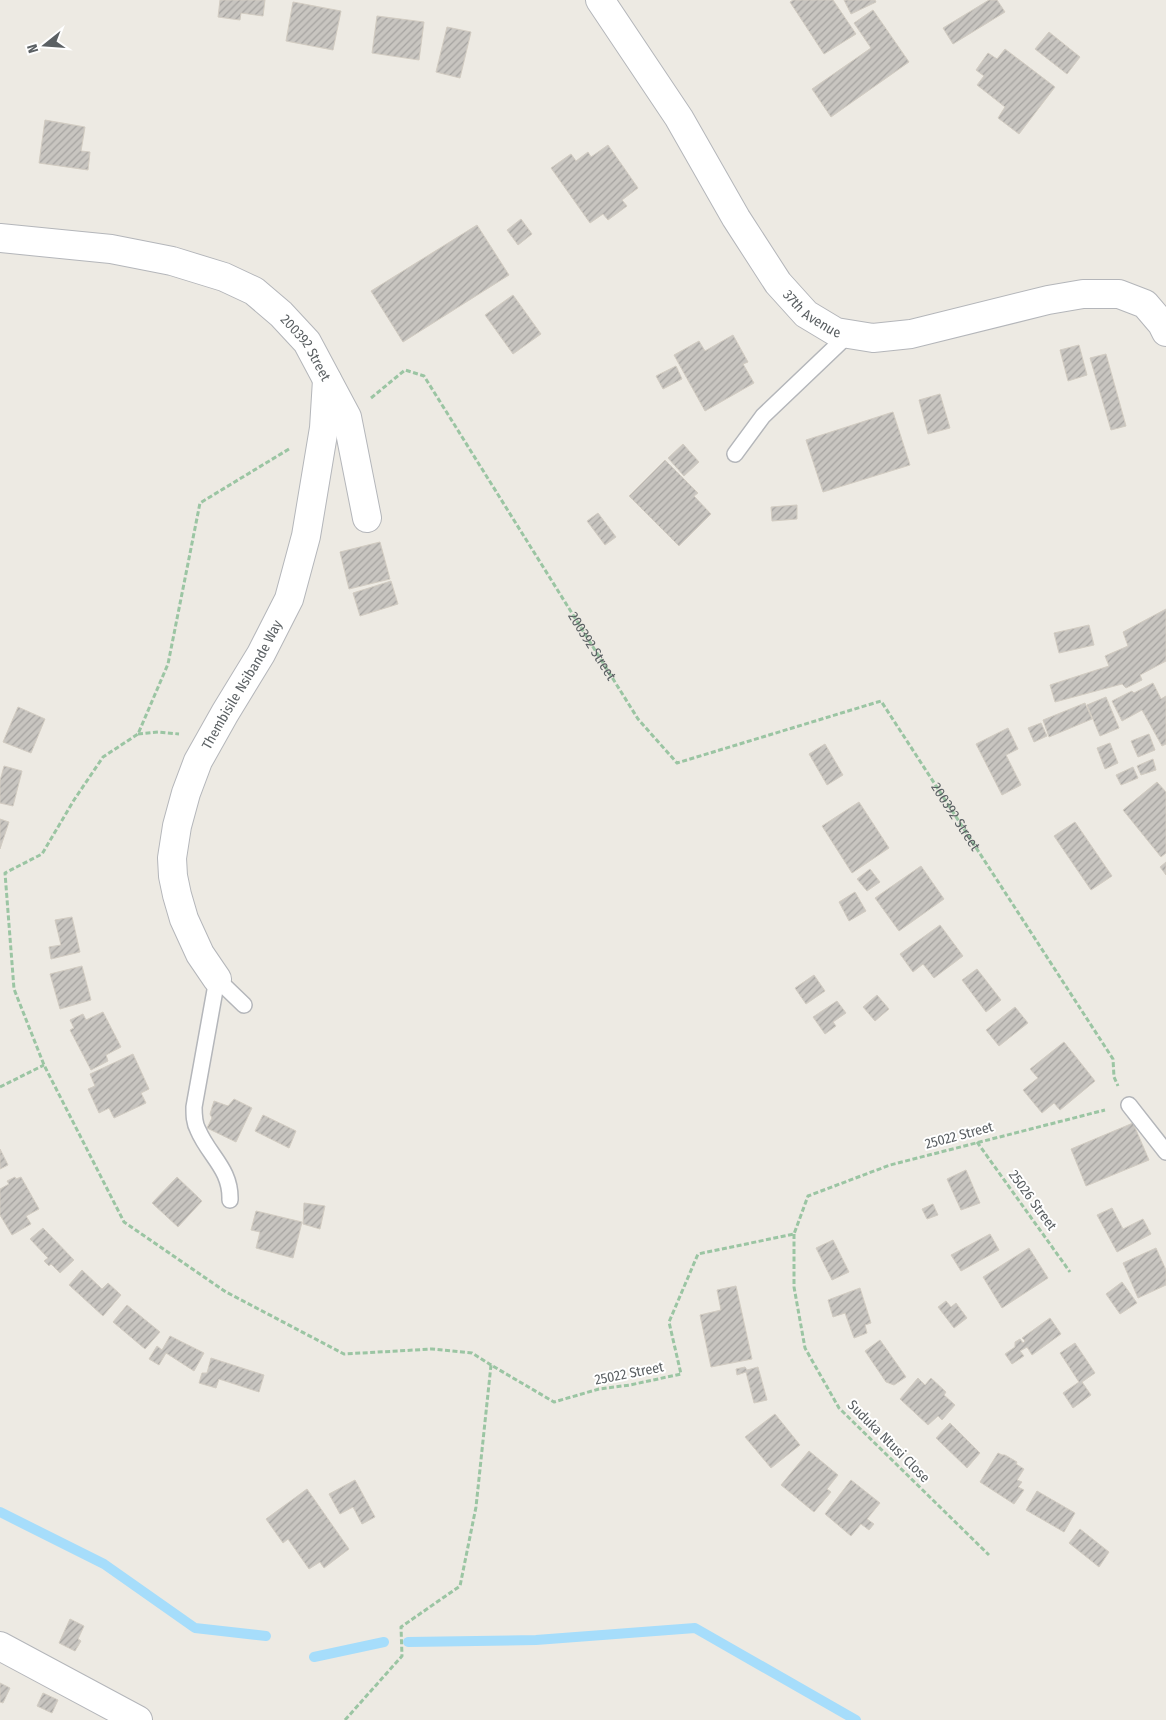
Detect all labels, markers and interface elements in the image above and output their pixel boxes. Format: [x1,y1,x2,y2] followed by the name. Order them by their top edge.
[20,20,70,70] north arrow
[24,42,42,55] text: N
[779,286,842,342] street label: 37th Avenue
[277,311,334,384] street label: 200392 Street
[564,609,620,684] street label: 200392 Street
[198,617,286,752] street label: Thembisile Nsibande Way
[927,780,984,854] street label: 200392 Street
[923,1118,995,1153] street label: 25022 Street
[1005,1167,1060,1234] street label: 25026 Street
[593,1358,665,1388] street label: 25022 Street
[844,1397,933,1486] street label: Suduka Ntusi Close

